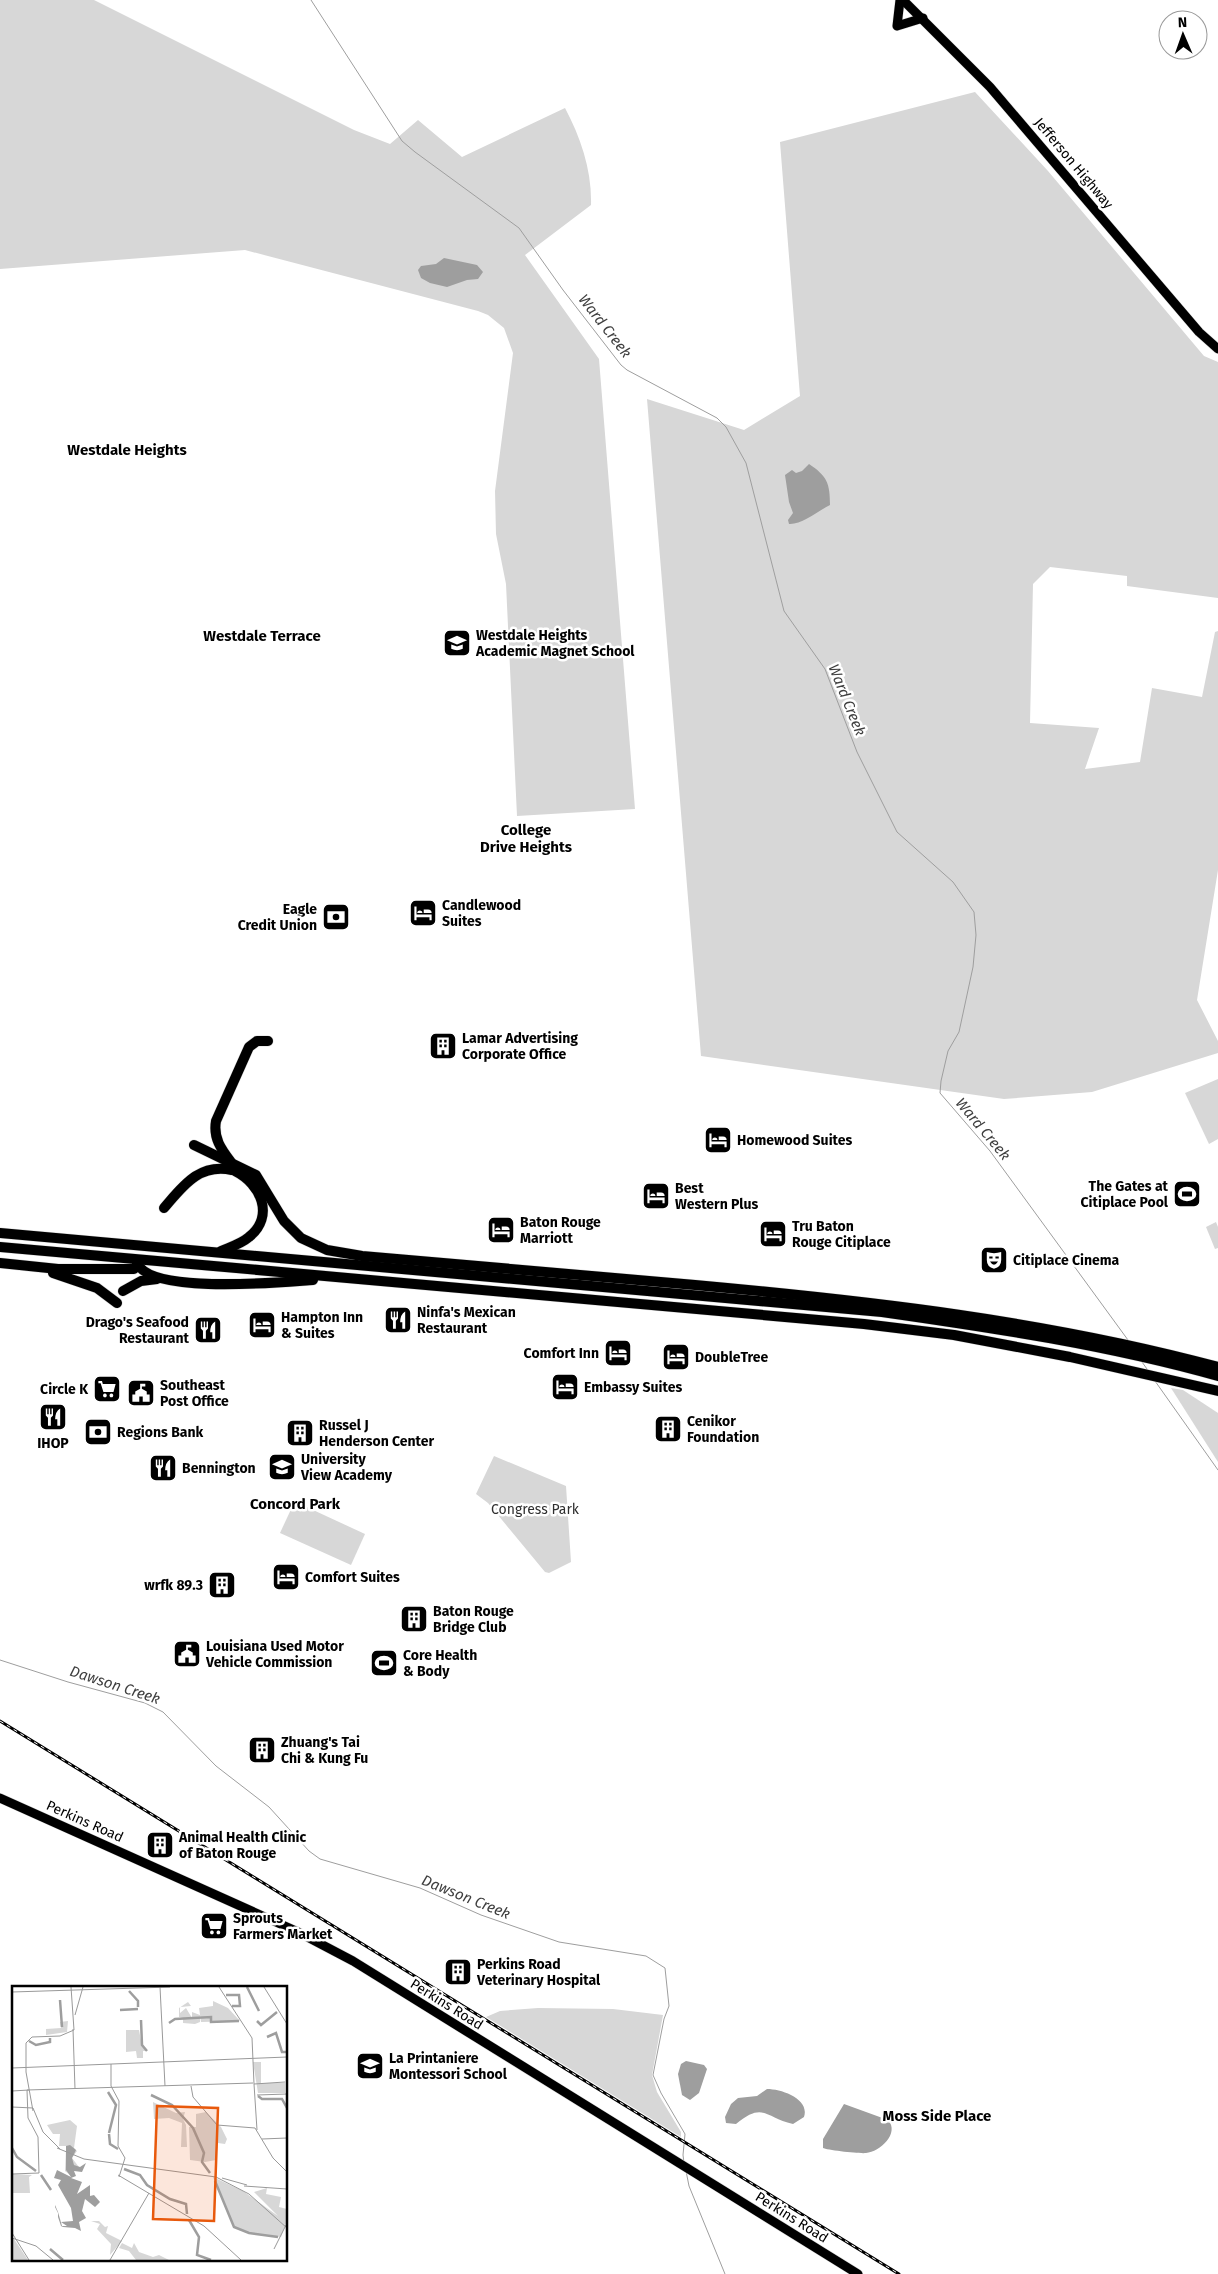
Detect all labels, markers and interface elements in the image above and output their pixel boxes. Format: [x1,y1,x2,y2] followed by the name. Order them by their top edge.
[1158,10,1208,60] north arrow
[1178,14,1188,31] text: N
[1031,114,1117,212] street label: Jefferson Highway
[575,291,635,361] water label: Ward Creek
[67,441,187,459] district label: Westdale Heights
[203,627,321,645] district label: Westdale Terrace
[475,627,635,660] place label: Westdale Heights Academic Magnet School
[442,628,472,658] school or university icon: Westdale Heights Academic Magnet School
[824,662,870,738] water label: Ward Creek
[480,821,572,856] district label: College Drive Heights
[442,897,521,930] place label: Candlewood Suites
[408,898,438,928] hotel icon: Candlewood Suites
[238,901,317,934] place label: Eagle Credit Union
[321,902,351,932] bank icon: Eagle Credit Union
[462,1030,578,1063] place label: Lamar Advertising Corporate Office
[428,1031,458,1061] building icon: Lamar Advertising Corporate Office
[952,1094,1014,1164] water label: Ward Creek
[703,1125,733,1155] hotel icon: Homewood Suites
[737,1132,852,1149] place label: Homewood Suites
[1081,1178,1169,1211] place label: The Gates at Citiplace Pool
[1172,1179,1202,1209] sports icon: The Gates at Citiplace Pool
[675,1180,759,1213] place label: Best Western Plus
[641,1181,671,1211] hotel icon: Best Western Plus
[520,1214,601,1247] place label: Baton Rouge Marriott
[486,1215,516,1245] hotel icon: Baton Rouge Marriott
[792,1218,891,1251] place label: Tru Baton Rouge Citiplace
[758,1219,788,1249] hotel icon: Tru Baton Rouge Citiplace
[979,1245,1009,1275] theatre icon: Citiplace Cinema
[1013,1252,1120,1269] place label: Citiplace Cinema
[417,1304,516,1337] place label: Ninfa's Mexican Restaurant
[383,1305,413,1335] restaurant icon: Ninfa's Mexican Restaurant
[281,1309,363,1342] place label: Hampton Inn & Suites
[247,1310,277,1340] hotel icon: Hampton Inn & Suites
[86,1314,190,1347] place label: Drago's Seafood Restaurant
[193,1315,223,1345] restaurant icon: Drago's Seafood Restaurant
[603,1338,633,1368] hotel icon: Comfort Inn
[661,1342,691,1372] hotel icon: DoubleTree
[524,1345,599,1362] place label: Comfort Inn
[695,1349,769,1366] place label: DoubleTree
[550,1372,580,1402] hotel icon: Embassy Suites
[92,1374,122,1404] supermarket icon: Circle K
[160,1377,229,1410] place label: Southeast Post Office
[126,1378,156,1408] public building icon: Southeast Post Office
[584,1379,682,1396] place label: Embassy Suites
[40,1381,89,1398] place label: Circle K
[38,1402,68,1432] restaurant icon: IHOP
[687,1413,759,1446] place label: Cenikor Foundation
[653,1414,683,1444] building icon: Cenikor Foundation
[83,1417,113,1447] bank icon: Regions Bank
[319,1417,434,1450] place label: Russel J Henderson Center
[285,1418,315,1448] building icon: Russel J Henderson Center
[117,1424,204,1441] place label: Regions Bank
[37,1435,69,1452] place label: IHOP
[300,1451,393,1484] place label: University View Academy
[267,1452,297,1482] school or university icon: University View Academy
[148,1453,178,1483] restaurant icon: Bennington
[182,1460,256,1477] place label: Bennington
[250,1495,341,1513] district label: Concord Park
[491,1501,580,1518] park label: Congress Park
[271,1562,301,1592] hotel icon: Comfort Suites
[305,1569,400,1586] place label: Comfort Suites
[207,1570,237,1600] building icon: wrfk 89.3
[144,1577,203,1594] place label: wrfk 89.3
[433,1603,514,1636] place label: Baton Rouge Bridge Club
[399,1604,429,1634] building icon: Baton Rouge Bridge Club
[205,1638,344,1671] place label: Louisiana Used Motor Vehicle Commission
[172,1639,202,1669] public building icon: Louisiana Used Motor Vehicle Commission
[403,1647,477,1680] place label: Core Health & Body
[369,1648,399,1678] sports icon: Core Health & Body
[68,1662,162,1708] water label: Dawson Creek
[281,1734,368,1767] place label: Zhuang's Tai Chi & Kung Fu
[247,1735,277,1765] building icon: Zhuang's Tai Chi & Kung Fu
[44,1797,126,1846] street label: Perkins Road
[178,1829,307,1862] place label: Animal Health Clinic of Baton Rouge
[145,1830,175,1860] building icon: Animal Health Clinic of Baton Rouge
[419,1871,513,1923] water label: Dawson Creek
[233,1910,333,1943] place label: Sprouts Farmers Market
[199,1911,229,1941] supermarket icon: Sprouts Farmers Market
[476,1956,601,1989] place label: Perkins Road Veterinary Hospital
[443,1957,473,1987] building icon: Perkins Road Veterinary Hospital
[407,1975,486,2034] street label: Perkins Road
[12,1986,288,2262] inset map
[389,2050,508,2083] place label: La Printaniere Montessori School
[355,2051,385,2081] school or university icon: La Printaniere Montessori School
[883,2107,991,2125] district label: Moss Side Place
[752,2188,831,2247] street label: Perkins Road

